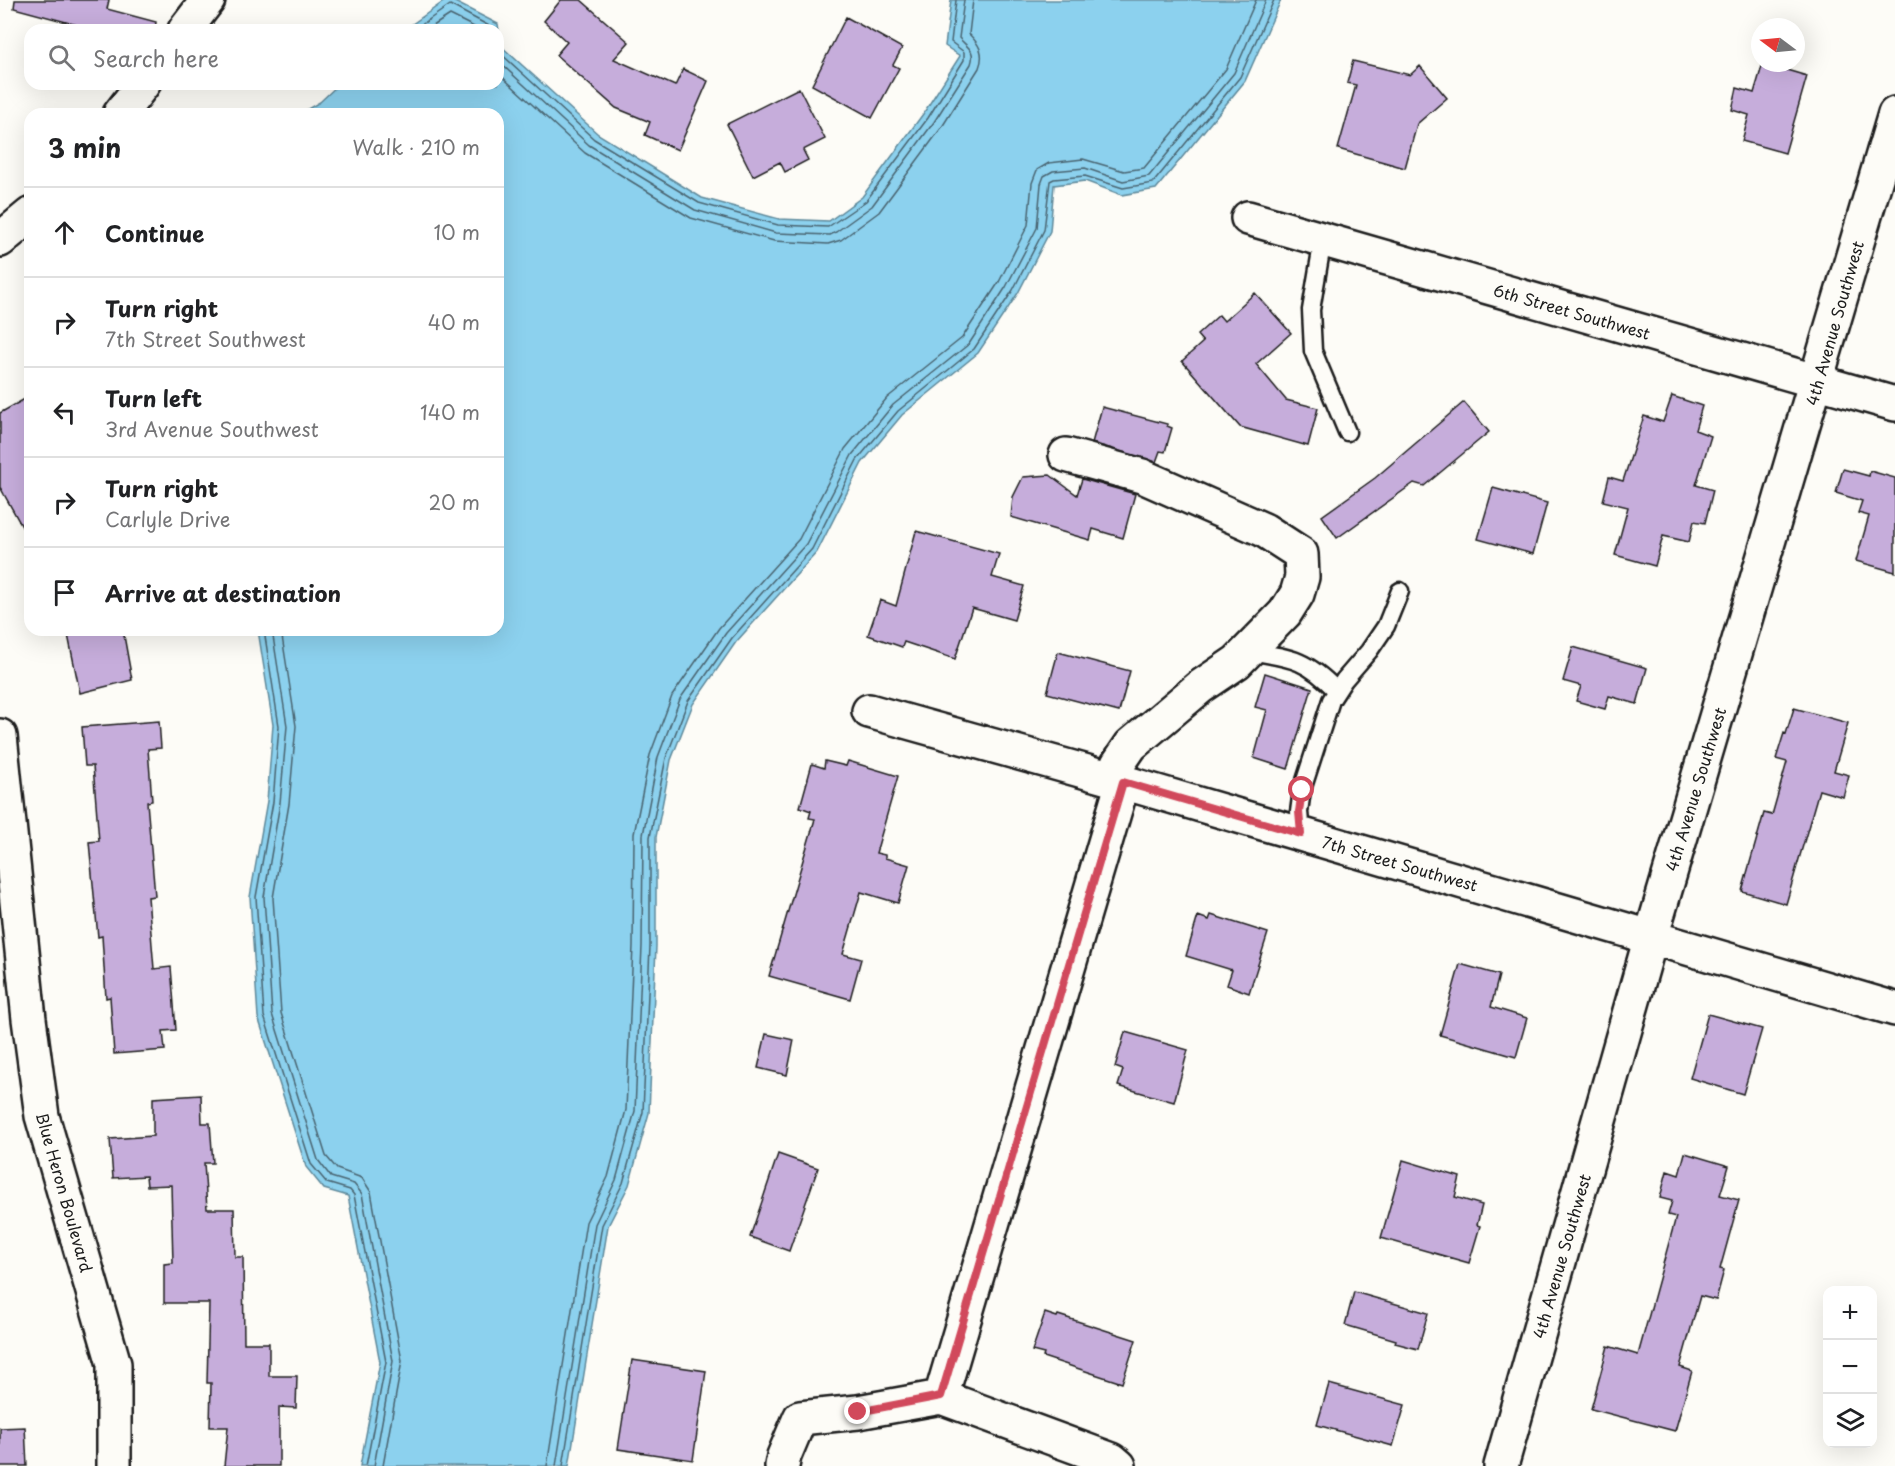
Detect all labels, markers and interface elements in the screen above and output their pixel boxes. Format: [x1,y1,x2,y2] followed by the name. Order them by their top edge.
[1751,18,1805,72] north arrow
[24,24,504,90] search box
[45,41,78,74] icon: search
[93,41,219,74] text: Search here
[48,128,121,167] text: 3 min
[353,132,480,162] text: Walk · 210 m
[48,216,81,249] icon: ahead
[105,216,204,249] text: Continue
[433,217,480,247] text: 10 m
[1799,238,1869,408] street label: 4th Avenue Southwest
[1491,277,1653,345] street label: 6th Street Southwest
[105,291,218,324] text: Turn right
[48,306,81,339] icon: right
[428,307,480,337] text: 40 m
[105,324,306,354] text: 7th Street Southwest
[105,381,202,414] text: Turn left
[48,396,81,429] icon: left
[420,397,480,427] text: 140 m
[105,414,319,444] text: 3rd Avenue Southwest
[105,471,218,504] text: Turn right
[48,486,81,519] icon: right
[428,487,480,517] text: 20 m
[105,504,230,534] text: Carlyle Drive
[48,576,81,609] icon: arrive
[105,576,341,609] text: Arrive at destination
[1659,704,1731,874] street label: 4th Avenue Southwest
[1288,776,1314,802] route start
[1319,829,1481,897] street label: 7th Street Southwest
[31,1109,99,1275] street label: Blue Heron Boulevard
[1526,1171,1596,1341] street label: 4th Avenue Southwest
[1823,1286,1877,1448] map controls
[1823,1286,1877,1340] button: +
[1823,1340,1877,1394] button: −
[1823,1394,1877,1448] button: layers
[844,1398,870,1424] route end

